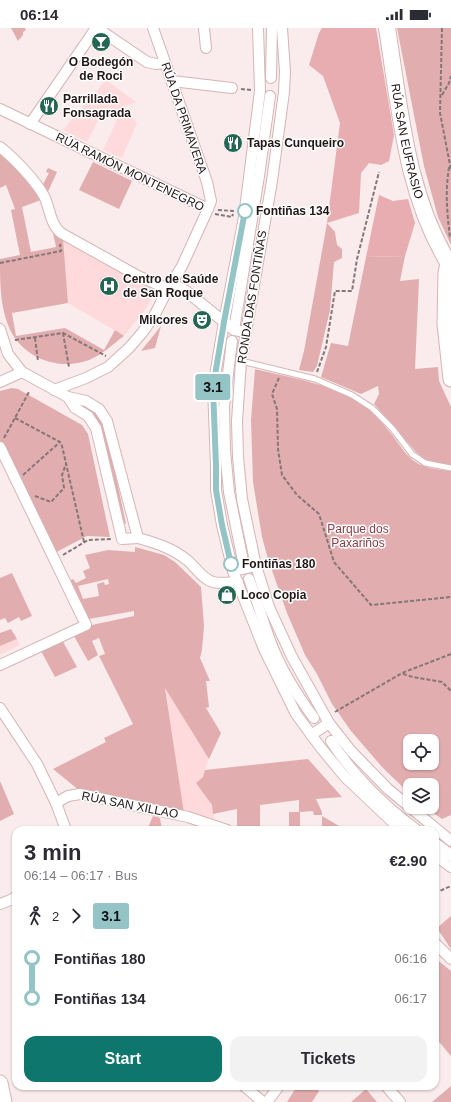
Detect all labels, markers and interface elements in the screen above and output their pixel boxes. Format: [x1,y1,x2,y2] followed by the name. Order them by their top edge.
[20,6,58,23] text: 06:14
[90,31,112,53] bar icon: O Bodegón de Roci
[69,55,133,83] place label: O Bodegón de Roci
[158,60,211,176] street label: RÚA DA PRIMAVERA
[388,83,426,201] street label: RÚA SAN EUFRASIO
[63,92,131,120] place label: Parrillada Fonsagrada
[38,95,60,117] restaurant icon: Parrillada Fonsagrada
[54,129,207,214] street label: RÚA RAMÓN MONTENEGRO
[222,132,244,154] restaurant icon: Tapas Cunqueiro
[247,136,344,150] place label: Tapas Cunqueiro
[237,203,253,219] marker: Fontiñas 134
[256,204,330,218] place label: Fontiñas 134
[235,229,269,365] street label: RONDA DAS FONTIÑAS
[123,272,219,300] place label: Centro de Saúde de San Roque
[98,275,120,297] hospital icon: Centro de Saúde de San Roque
[191,309,213,331] theatre icon: Milcores
[139,313,188,327] place label: Milcores
[190,374,236,400] line badge: 3.1
[203,379,223,395] text: 3.1
[327,522,389,550] park label: Parque dos Paxariños
[223,556,239,572] marker: Fontiñas 180
[242,557,316,571] place label: Fontiñas 180
[216,584,238,606] shop icon: Loco Copia
[241,588,307,602] place label: Loco Copia
[403,734,439,814] map controls
[403,734,439,770] button: locate
[403,778,439,814] button: layers
[81,788,180,821] street label: RÚA SAN XILLAO
[24,840,81,865] text: 3 min
[389,852,427,869] text: €2.90
[24,868,137,883] text: 06:14 – 06:17 · Bus
[24,905,46,927] icon: walk
[65,905,87,927] icon: forward
[101,908,121,924] text: 3.1
[52,909,59,924] text: 2
[54,950,146,967] text: Fontiñas 180
[394,951,427,966] text: 06:16
[54,990,146,1007] text: Fontiñas 134
[394,991,427,1006] text: 06:17
[24,1036,222,1082] button: Start
[230,1036,427,1082] button: Tickets

